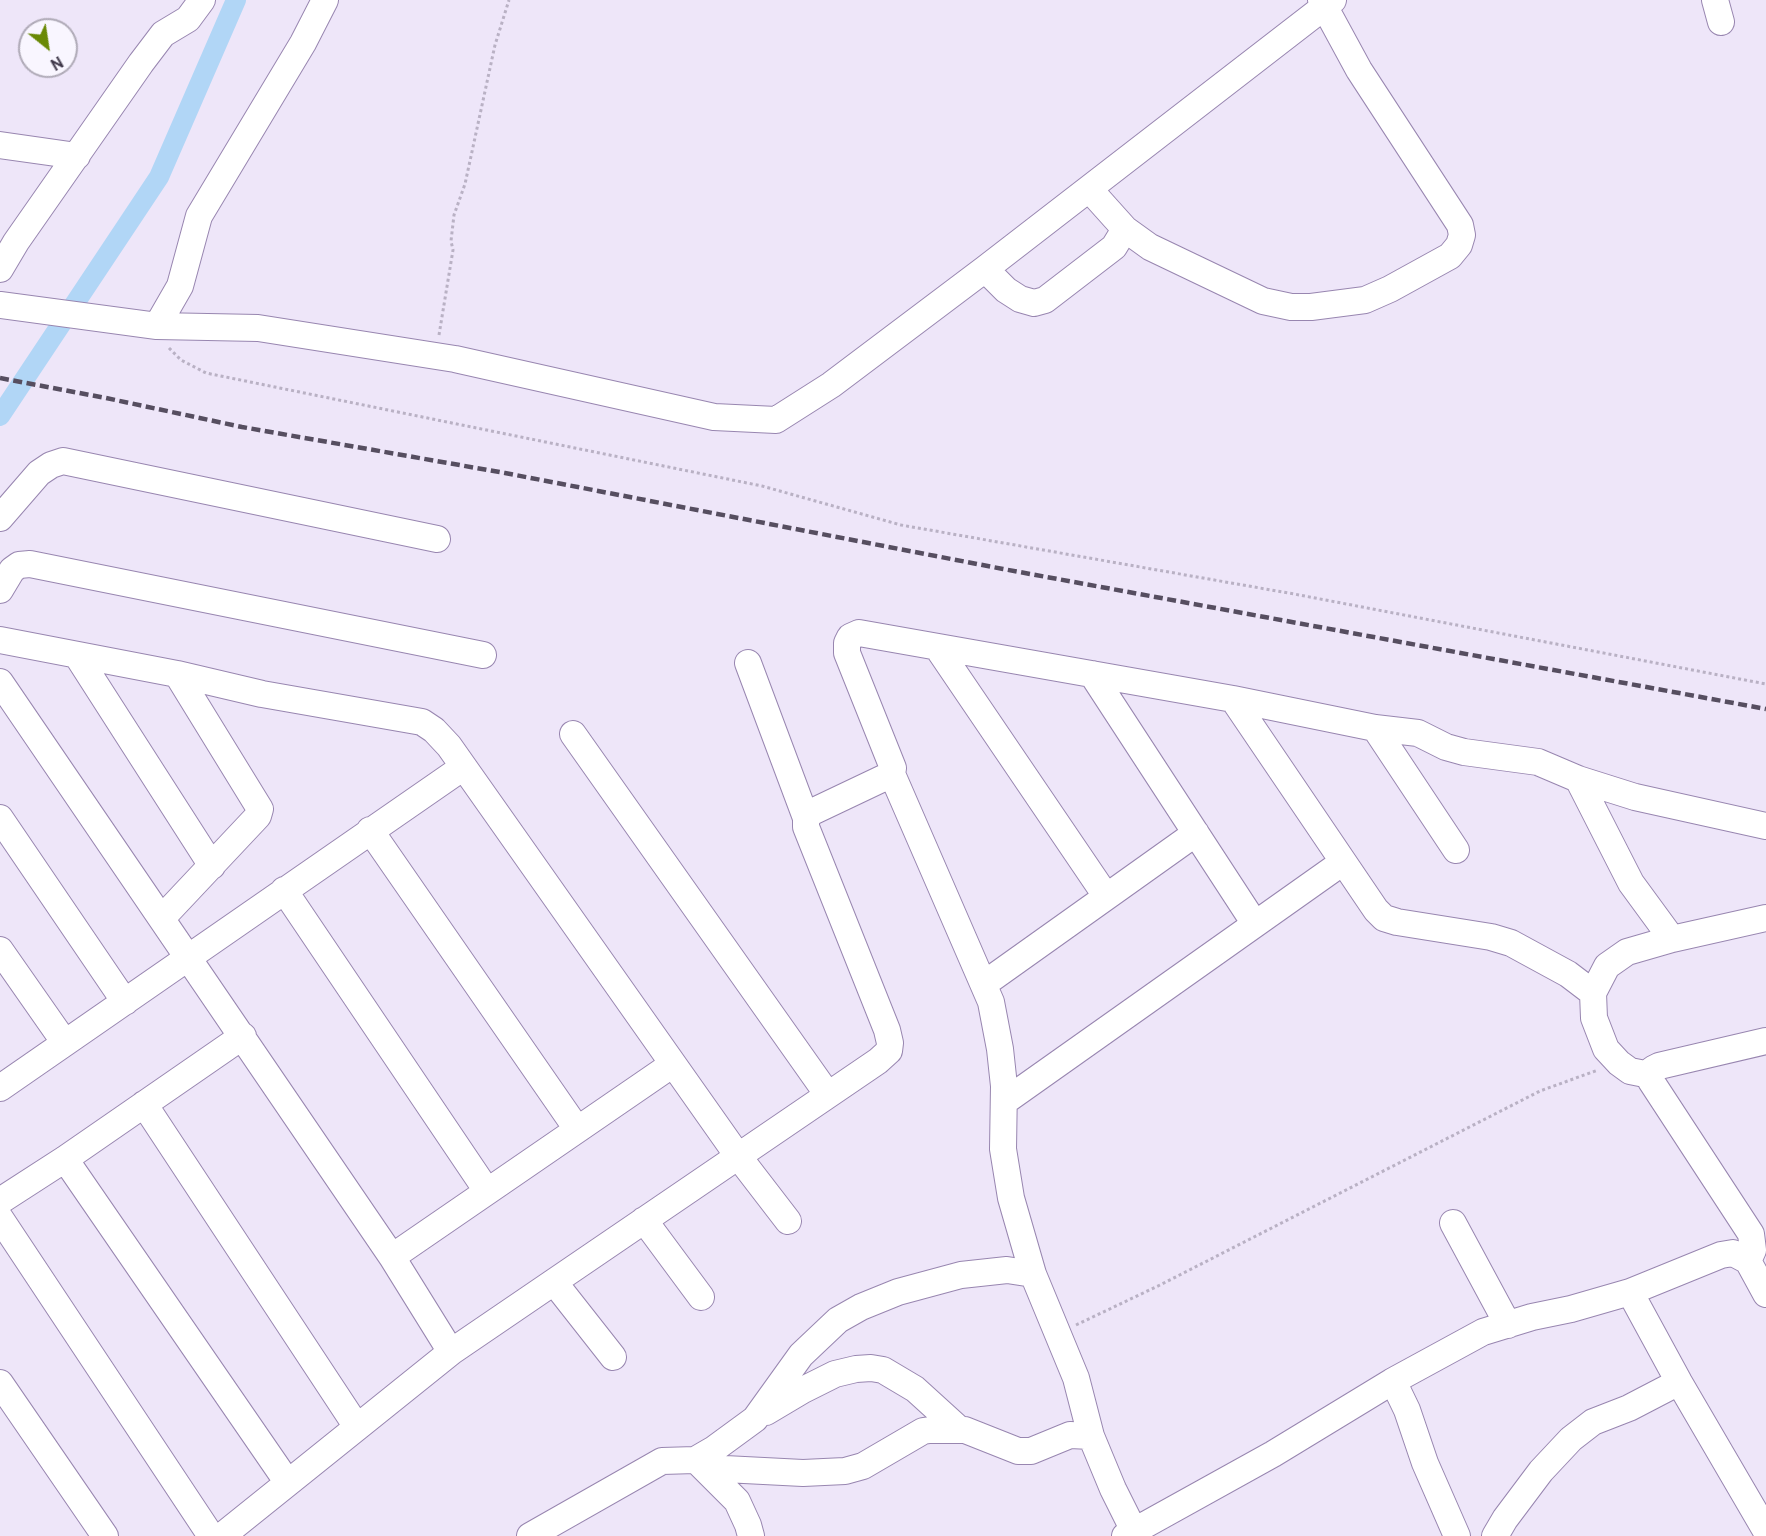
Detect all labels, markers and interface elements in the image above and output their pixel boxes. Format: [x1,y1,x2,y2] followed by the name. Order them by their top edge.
[18,18,78,78] north arrow
[46,50,66,73] text: N

